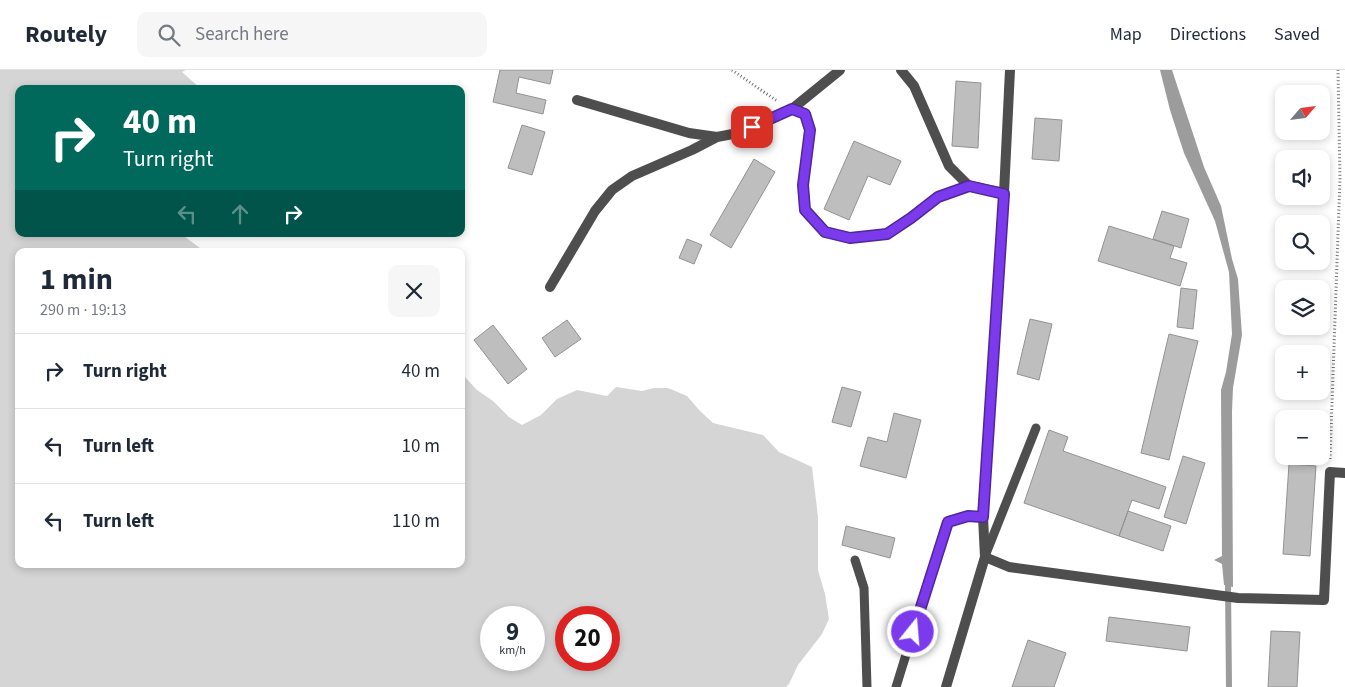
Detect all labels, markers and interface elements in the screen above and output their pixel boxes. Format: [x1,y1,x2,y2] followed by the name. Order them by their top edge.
[137,12,487,57] search box
[25,17,107,52] text: Routely
[155,21,183,49] icon: search
[195,21,289,48] text: Search here
[1110,22,1142,47] text: Map
[1170,22,1246,47] text: Directions
[1274,22,1320,47] text: Saved
[1275,85,1330,140] north arrow
[1275,85,1330,465] map controls
[123,97,197,147] text: 40 m
[40,105,105,170] icon: right
[731,106,773,148] pin
[738,113,766,141] icon: arrive
[123,143,213,175] text: Turn right
[1275,150,1330,205] button: sound
[173,200,201,228] icon: left
[226,200,254,228] icon: ahead
[279,200,307,228] icon: right
[1275,215,1330,270] button: search
[40,258,113,301] text: 1 min
[388,265,440,317] button: close
[1275,280,1330,335] button: layers
[40,299,127,321] text: 290 m · 19:13
[1275,345,1330,400] button: +
[40,357,68,385] icon: right
[83,358,167,385] text: Turn right
[402,358,440,385] text: 40 m
[1275,410,1330,465] button: −
[40,432,68,460] icon: left
[83,433,154,460] text: Turn left
[402,433,440,460] text: 10 m
[40,507,68,535] icon: left
[83,508,154,535] text: Turn left
[392,508,440,535] text: 110 m
[886,605,938,657] position arrow
[555,606,620,671] speed limit sign: 20
[506,614,519,650] text: 9
[499,642,526,659] text: km/h

